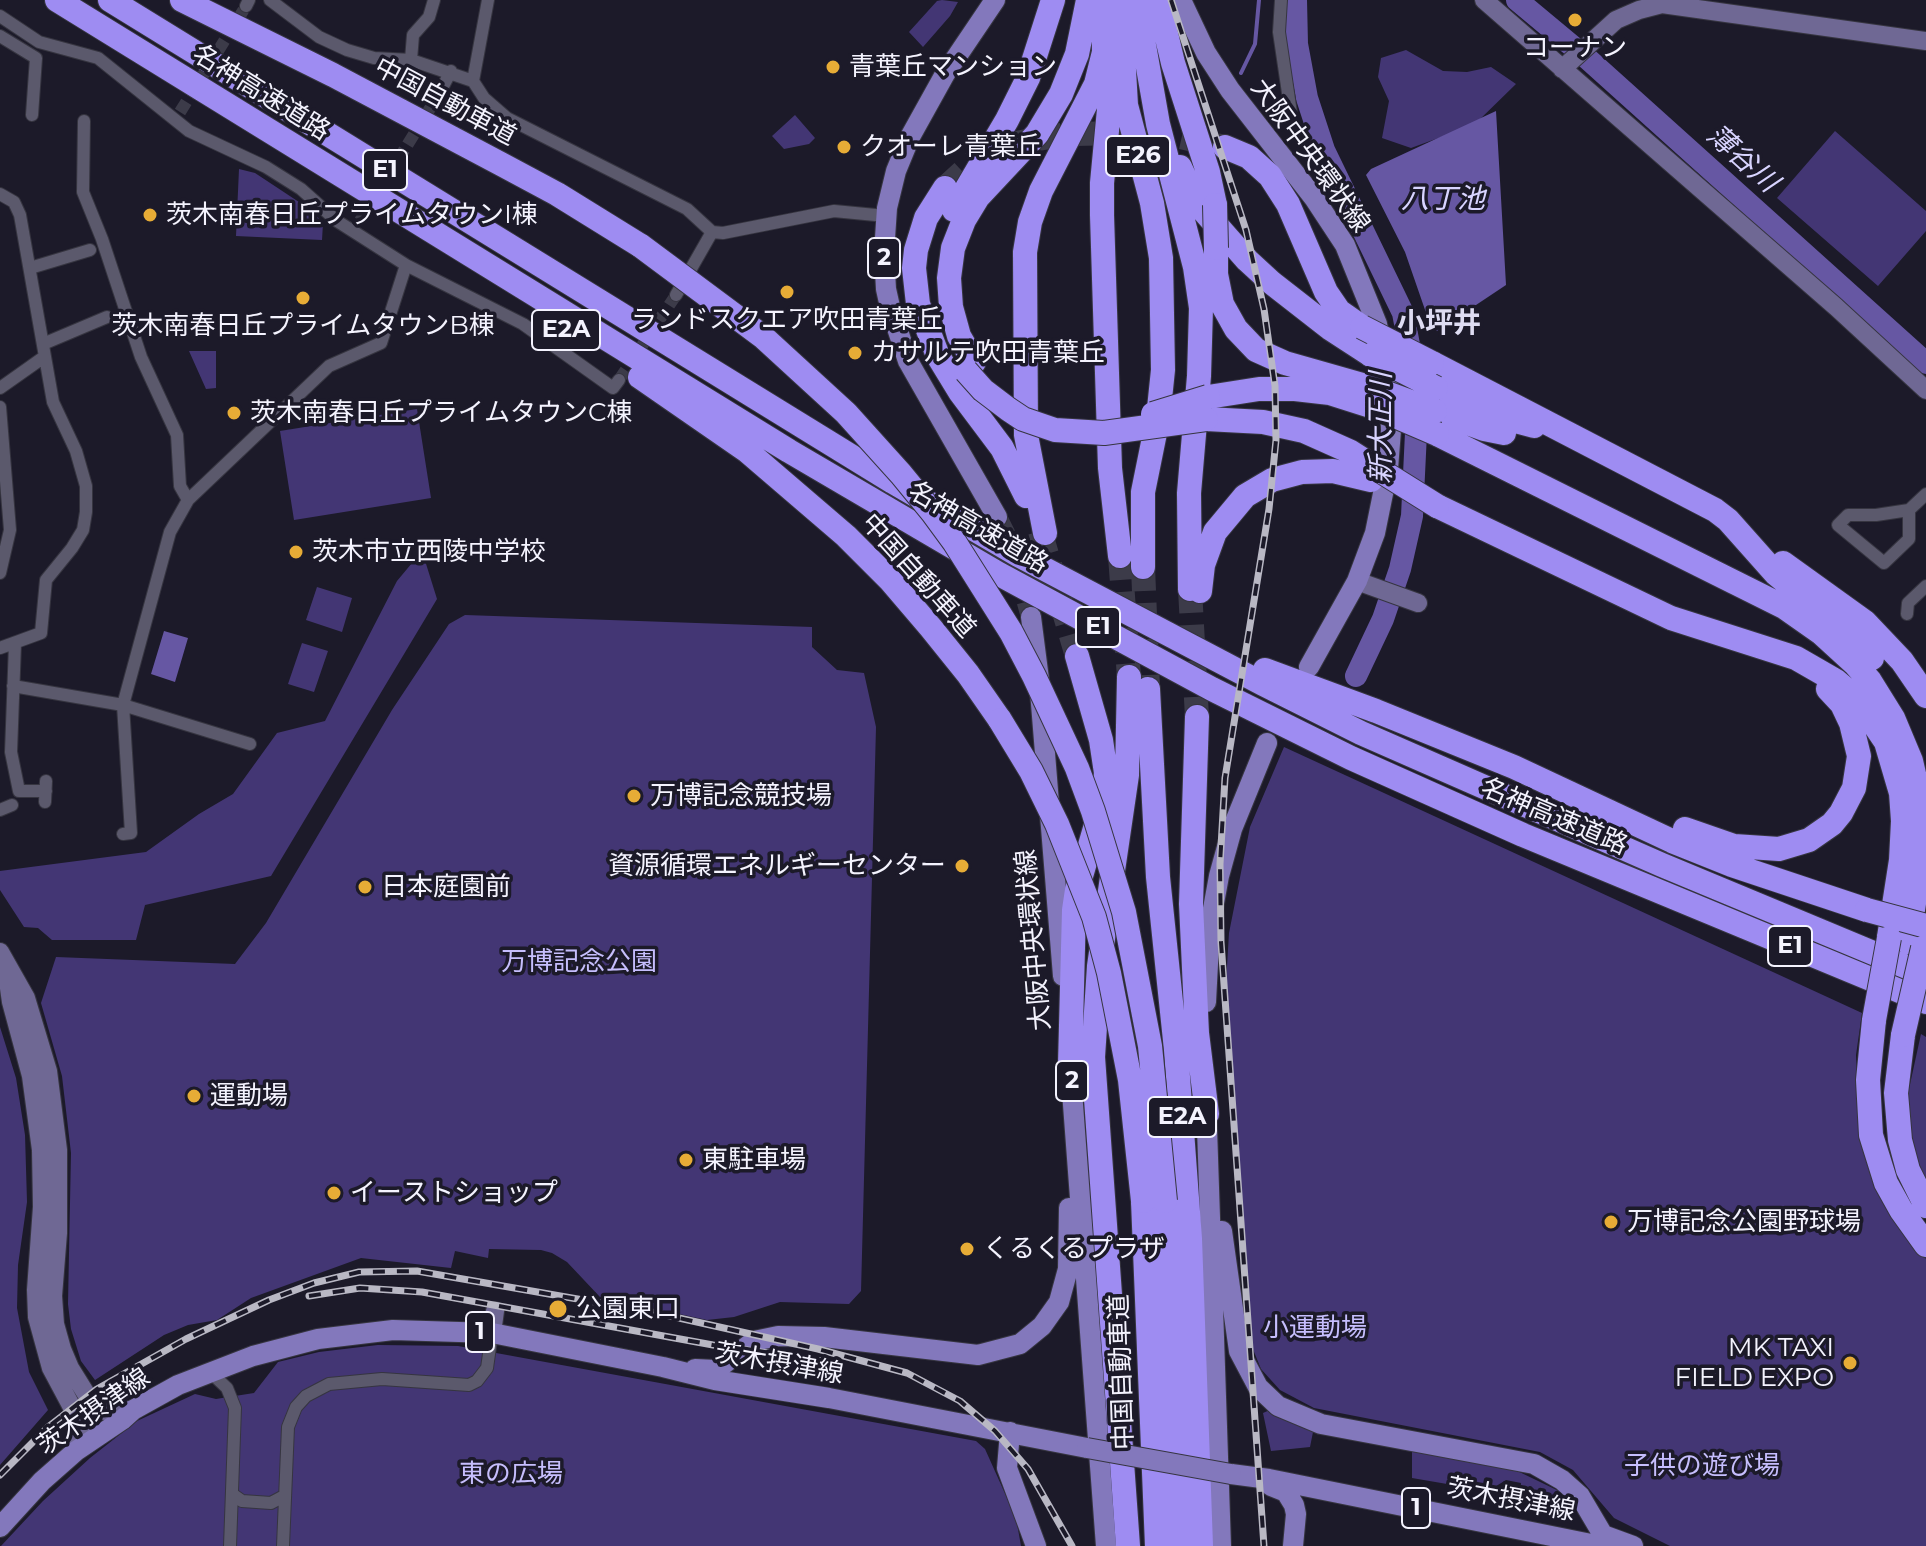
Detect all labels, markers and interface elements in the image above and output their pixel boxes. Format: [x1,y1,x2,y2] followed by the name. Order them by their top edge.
[1566,11,1584,29] marker: コーナン
[1523,32,1627,64] place label: コーナン
[187,38,335,148] street label: 名神高速道路
[849,51,1057,83] place label: 青葉丘マンション
[369,52,521,152] street label: 中国自動車道
[824,58,842,76] marker: 青葉丘マンション
[1244,73,1376,239] street label: 大阪中央環状線
[1700,118,1784,200] water label: 薄谷川
[860,131,1042,163] place label: クオーレ青葉丘
[1106,136,1170,176] road number: E26
[835,138,853,156] marker: クオーレ青葉丘
[363,150,407,190] road number: E1
[1401,183,1485,217] water label: 八丁池
[166,199,538,231] place label: 茨木南春日丘プライムタウンI棟
[141,206,159,224] marker: 茨木南春日丘プライムタウンI棟
[868,238,900,278] road number: 2
[778,283,796,301] marker: ランドスクエア吹田青葉丘
[294,289,312,307] marker: 茨木南春日丘プライムタウンB棟
[631,304,943,336] place label: ランドスクエア吹田青葉丘
[1397,307,1481,341] district label: 小坪井
[111,310,495,342] place label: 茨木南春日丘プライムタウンB棟
[532,310,600,350] road number: E2A
[871,337,1105,369] place label: カサルテ吹田青葉丘
[846,344,864,362] marker: カサルテ吹田青葉丘
[1365,372,1399,484] water label: 新大正川
[250,397,632,429] place label: 茨木南春日丘プライムタウンC棟
[225,404,243,422] marker: 茨木南春日丘プライムタウンC棟
[903,475,1053,581] street label: 名神高速道路
[854,508,982,644] street label: 中国自動車道
[312,536,546,568] place label: 茨木市立西陵中学校
[287,543,305,561] marker: 茨木市立西陵中学校
[1076,607,1120,647] road number: E1
[1476,772,1632,862] street label: 名神高速道路
[650,780,832,812] place label: 万博記念競技場
[625,787,643,805] marker: 万博記念競技場
[1011,848,1057,1032] street label: 大阪中央環状線
[608,850,946,882] place label: 資源循環エネルギーセンター
[953,857,971,875] marker: 資源循環エネルギーセンター
[381,871,511,903] place label: 日本庭園前
[356,878,374,896] marker: 日本庭園前
[1768,926,1812,966] road number: E1
[501,946,657,978] park label: 万博記念公園
[1056,1061,1088,1101] road number: 2
[210,1080,288,1112] place label: 運動場
[185,1087,203,1105] marker: 運動場
[1148,1097,1216,1137] road number: E2A
[702,1144,806,1176] place label: 東駐車場
[677,1151,695,1169] marker: 東駐車場
[350,1177,558,1209] place label: イーストショップ
[325,1184,343,1202] marker: イーストショップ
[1627,1206,1861,1238] place label: 万博記念公園野球場
[1602,1213,1620,1231] marker: 万博記念公園野球場
[983,1233,1165,1265] place label: くるくるプラザ
[958,1240,976,1258] marker: くるくるプラザ
[576,1293,680,1325] place label: 公園東口
[1104,1294,1140,1450] street label: 中国自動車道
[547,1298,569,1320] marker: 公園東口
[466,1312,494,1352] road number: 1
[1263,1312,1367,1344] park label: 小運動場
[1674,1332,1834,1394] place label: MK TAXI FIELD EXPO
[712,1337,846,1391] street label: 茨木摂津線
[1841,1354,1859,1372] marker: MK TAXI FIELD EXPO
[32,1362,156,1462] street label: 茨木摂津線
[1624,1450,1780,1482] park label: 子供の遊び場
[459,1458,563,1490] park label: 東の広場
[1444,1472,1578,1528] street label: 茨木摂津線
[1402,1488,1430,1528] road number: 1

